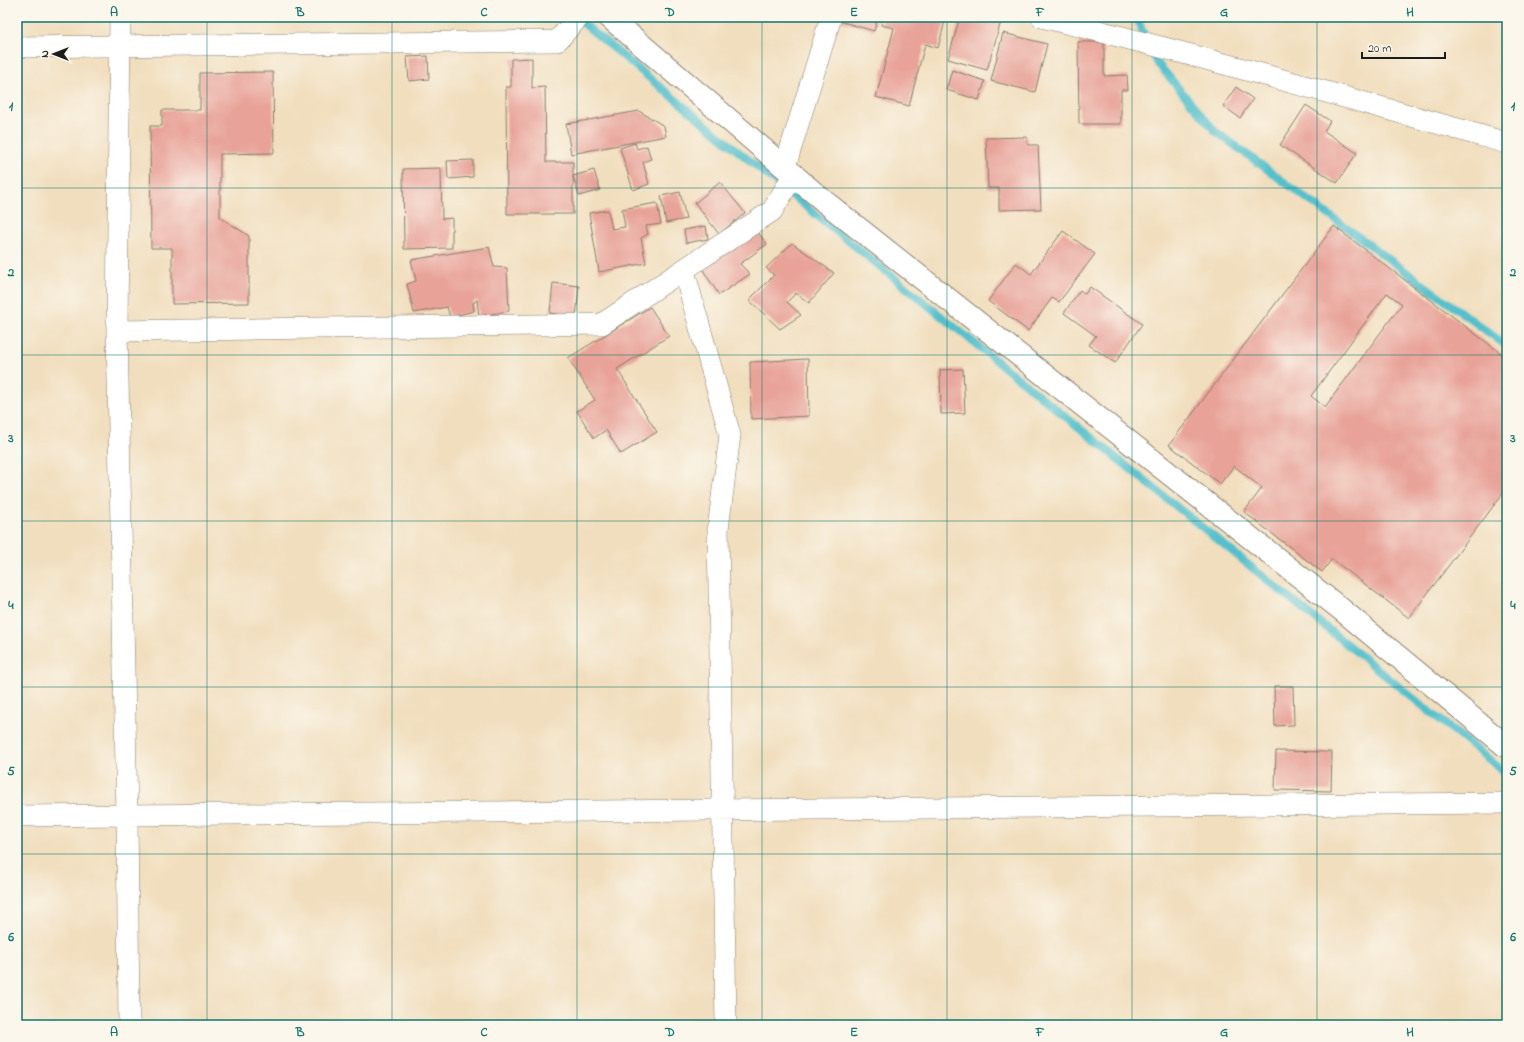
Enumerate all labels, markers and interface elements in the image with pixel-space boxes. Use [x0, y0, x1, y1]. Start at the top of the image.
text: A [110, 3, 118, 22]
text: B [295, 3, 305, 22]
text: C [480, 3, 488, 22]
text: D [664, 3, 675, 22]
text: E [850, 3, 858, 22]
text: F [1035, 3, 1045, 22]
text: G [1220, 3, 1228, 22]
text: H [1406, 3, 1414, 22]
north arrow [34, 34, 74, 74]
scale bar [1362, 34, 1445, 60]
text: 20 m [1368, 40, 1391, 58]
text: N [37, 50, 53, 58]
text: 1 [9, 97, 14, 116]
text: 1 [1511, 97, 1516, 116]
text: 2 [7, 263, 15, 282]
text: 2 [1509, 263, 1517, 282]
text: 3 [7, 429, 14, 448]
text: 3 [1509, 429, 1516, 448]
text: 4 [7, 596, 14, 615]
text: 4 [1509, 596, 1516, 615]
text: 5 [7, 762, 15, 781]
text: 5 [1509, 762, 1517, 781]
text: 6 [7, 928, 14, 947]
text: 6 [1509, 928, 1516, 947]
text: A [110, 1023, 118, 1042]
text: B [295, 1023, 305, 1042]
text: C [480, 1023, 488, 1042]
text: D [664, 1023, 675, 1042]
text: E [850, 1023, 858, 1042]
text: F [1035, 1023, 1045, 1042]
text: G [1220, 1023, 1228, 1042]
text: H [1406, 1023, 1414, 1042]

